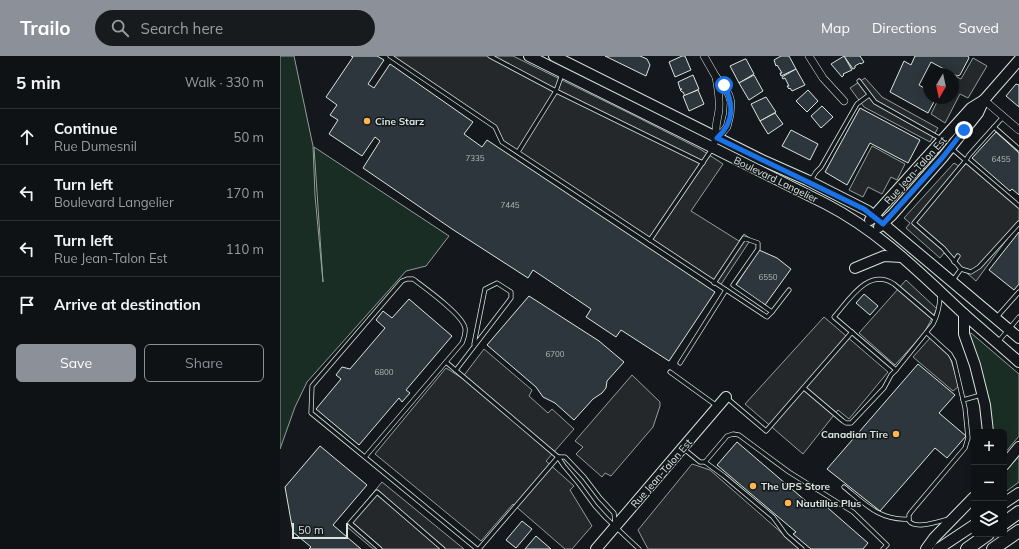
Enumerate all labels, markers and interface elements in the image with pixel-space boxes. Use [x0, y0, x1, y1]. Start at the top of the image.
search box [95, 10, 375, 46]
text: Trailo [20, 16, 71, 40]
icon: search [109, 17, 131, 39]
text: Search here [141, 19, 223, 38]
text: Map [821, 19, 850, 37]
text: Directions [872, 19, 937, 37]
text: Saved [959, 19, 999, 37]
north arrow [923, 68, 959, 104]
text: 5 min [16, 72, 61, 93]
text: Walk · 330 m [185, 74, 264, 90]
route start [715, 76, 733, 94]
place label: Cine Starz [375, 115, 424, 128]
marker: Cine Starz [362, 116, 372, 126]
text: Continue [54, 119, 117, 138]
route end [955, 121, 973, 139]
icon: ahead [16, 126, 38, 148]
text: 50 m [234, 129, 264, 145]
street label: Rue Jean-Talon Est [881, 133, 950, 207]
text: Rue Dumesnil [54, 138, 137, 154]
house number: 7335 [465, 153, 485, 163]
street label: Boulevard Langelier [732, 153, 820, 206]
house number: 6455 [991, 154, 1011, 164]
text: Turn left [54, 175, 113, 194]
icon: left [16, 182, 38, 204]
text: 170 m [226, 185, 264, 201]
text: Boulevard Langelier [54, 194, 174, 210]
house number: 7445 [500, 200, 520, 210]
text: Turn left [54, 231, 113, 250]
icon: left [16, 238, 38, 260]
text: 110 m [226, 241, 264, 257]
text: Rue Jean-Talon Est [54, 250, 167, 266]
house number: 6550 [758, 272, 778, 282]
icon: arrive [16, 294, 38, 316]
text: Arrive at destination [54, 295, 201, 314]
button: Save [16, 344, 136, 382]
button: Share [144, 344, 264, 382]
house number: 6700 [545, 349, 565, 359]
house number: 6800 [374, 367, 394, 377]
place label: Canadian Tire [821, 428, 889, 441]
marker: Canadian Tire [891, 429, 901, 439]
map controls [971, 429, 1007, 537]
button: + [971, 429, 1007, 465]
street label: Rue Jean-Talon Est [628, 436, 695, 510]
button: − [971, 465, 1007, 501]
place label: The UPS Store [761, 480, 831, 493]
marker: The UPS Store [748, 481, 758, 491]
place label: Nautillus Plus [796, 497, 861, 510]
marker: Nautillus Plus [783, 498, 793, 508]
button: layers [971, 501, 1007, 537]
scale bar [292, 521, 348, 540]
text: 50 m [298, 523, 324, 537]

